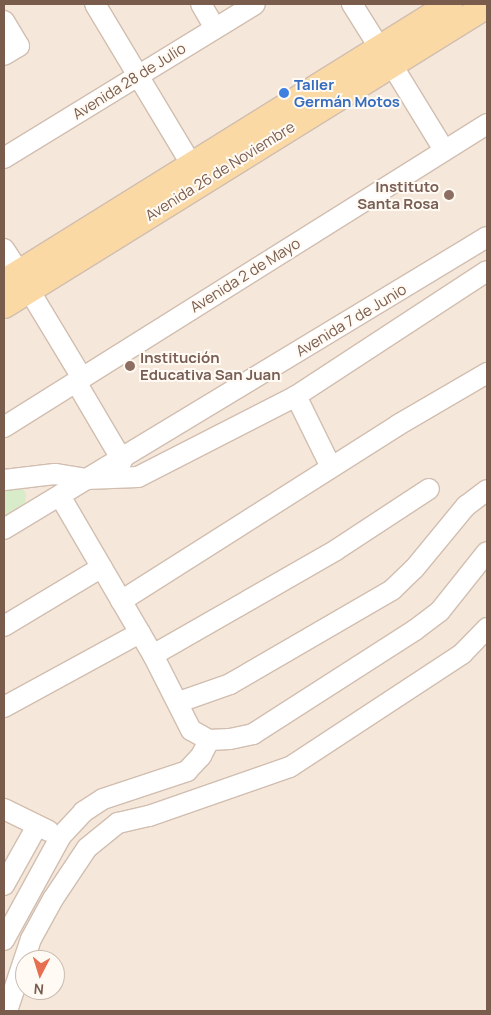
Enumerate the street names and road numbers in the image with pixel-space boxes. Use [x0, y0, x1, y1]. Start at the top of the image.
street label: Avenida 28 de Julio [69, 39, 189, 123]
street label: Avenida 26 de Noviembre [142, 118, 298, 224]
street label: Avenida 2 de Mayo [187, 234, 303, 316]
street label: Avenida 7 de Junio [292, 280, 410, 360]

